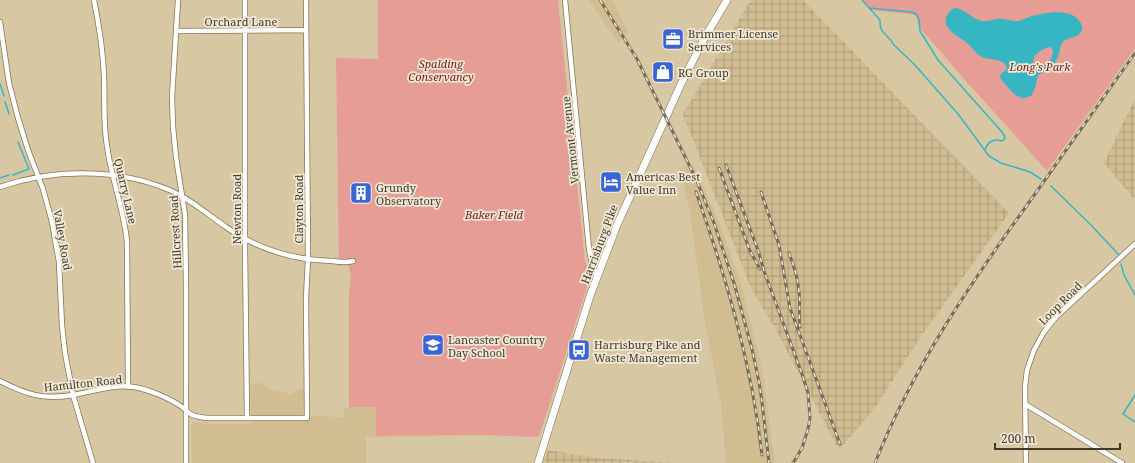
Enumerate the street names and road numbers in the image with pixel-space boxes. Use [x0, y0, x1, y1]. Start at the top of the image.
street label: Orchard Lane [205, 14, 277, 29]
street label: Vermont Avenue [558, 95, 582, 184]
street label: Quarry Lane [111, 157, 141, 225]
street label: Newton Road [229, 174, 244, 244]
street label: Clayton Road [291, 174, 306, 244]
street label: Hillcrest Road [166, 195, 184, 269]
street label: Harrisburg Pike [577, 202, 621, 286]
street label: Valley Road [50, 209, 76, 272]
street label: Loop Road [1035, 278, 1085, 328]
street label: Hamilton Road [43, 371, 123, 395]

